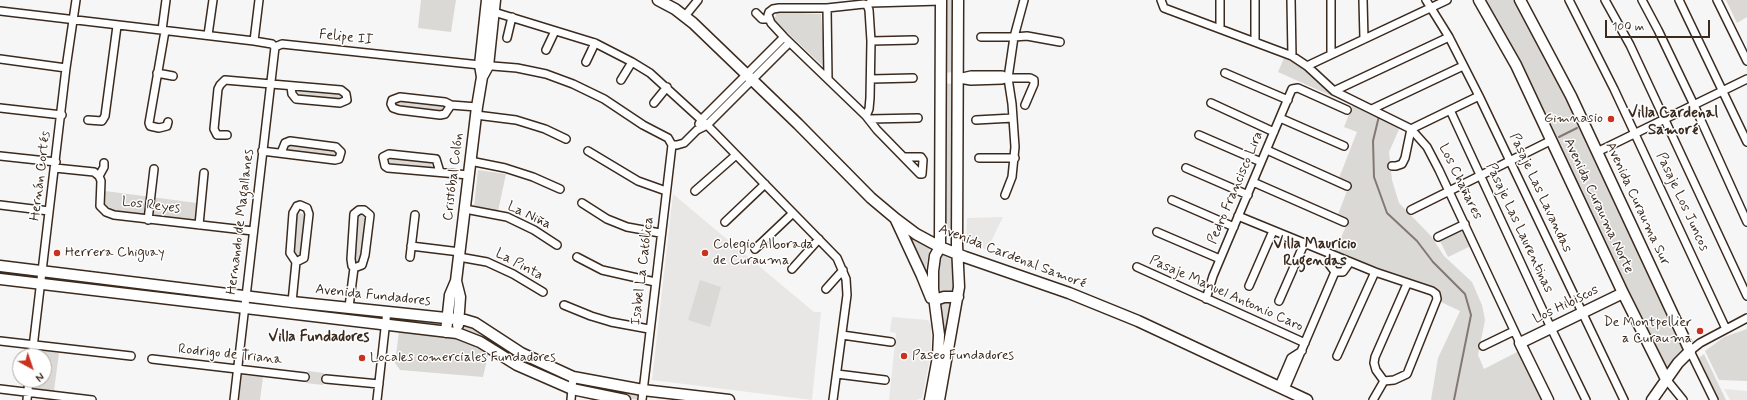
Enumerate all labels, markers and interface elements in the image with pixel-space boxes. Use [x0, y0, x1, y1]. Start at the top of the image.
scale bar [1607, 12, 1712, 38]
text: 100 m [1612, 19, 1644, 35]
street label: Felipe II [318, 27, 374, 49]
district label: Villa Cardenal Samoré [1628, 105, 1718, 140]
place label: Gimnasio [1544, 111, 1603, 127]
marker: Gimnasio [1606, 114, 1616, 124]
street label: Pedro Francisco Lira [1205, 129, 1267, 247]
street label: Hernán Cortés [27, 130, 55, 222]
street label: Pasaje Las Lavandas [1505, 131, 1575, 255]
street label: Cristóbal Colón [440, 132, 468, 222]
street label: Avenida Curauma Norte [1559, 136, 1637, 276]
street label: Avenida Curauma Sur [1601, 140, 1673, 268]
street label: Los Chañares [1434, 141, 1486, 223]
street label: Hernando de Magallanes [224, 148, 258, 296]
street label: Pasaje Los Juncos [1652, 150, 1712, 254]
street label: Pasaje Las Laurentinas [1482, 160, 1556, 296]
street label: Los Reyes [121, 194, 181, 218]
street label: La Niña [504, 199, 554, 233]
street label: Isabel La Católica [628, 216, 658, 326]
street label: Avenida Cardenal Samoré [936, 221, 1088, 293]
district label: Villa Mauricio Rugendas [1274, 236, 1356, 271]
place label: Colegio Alborada de Curauma [713, 237, 814, 270]
place label: Herrera Chiguay [65, 245, 165, 261]
street label: La Pinta [492, 245, 546, 285]
marker: Herrera Chiguay [52, 248, 62, 258]
marker: Colegio Alborada de Curauma [700, 248, 710, 258]
street label: Pasaje Manuel Antonio Caro [1146, 252, 1306, 336]
street label: Avenida Fundadores [314, 282, 432, 310]
street label: Los Hibiscos [1530, 282, 1602, 328]
place label: De Montpellier a Curauma [1603, 315, 1692, 348]
marker: De Montpellier a Curauma [1695, 326, 1705, 336]
district label: Villa Fundadores [269, 329, 369, 347]
street label: Rodrigo de Triana [177, 341, 283, 369]
north arrow [12, 348, 52, 388]
place label: Paseo Fundadores [912, 348, 1014, 364]
place label: Locales comerciales Fundadores [370, 350, 556, 366]
marker: Paseo Fundadores [899, 351, 909, 361]
marker: Locales comerciales Fundadores [357, 353, 367, 363]
text: N [32, 369, 46, 384]

